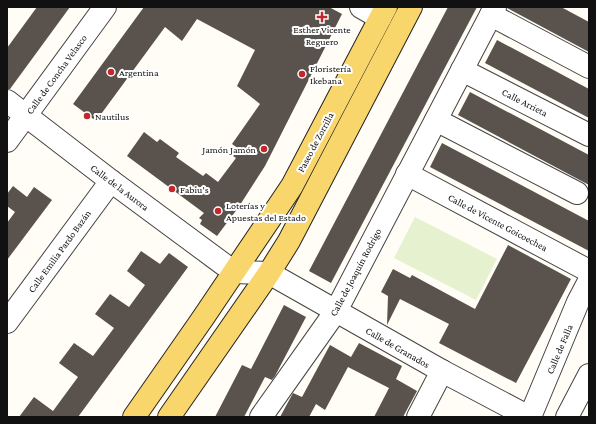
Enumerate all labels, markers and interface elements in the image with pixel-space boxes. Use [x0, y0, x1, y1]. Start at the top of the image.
marker: Esther Vicente Reguero [317, 12, 327, 22]
place label: Esther Vicente Reguero [293, 24, 351, 47]
street label: Calle de Concha Velasco [24, 32, 89, 116]
place label: Floristería Ikebana [310, 63, 351, 86]
marker: Argentina [106, 67, 116, 77]
place label: Argentina [119, 67, 159, 78]
marker: Floristería Ikebana [297, 69, 307, 79]
street label: Calle Arrieta [500, 86, 550, 119]
street label: Paseo de Zorrilla [295, 110, 336, 174]
marker: Nautilus [82, 111, 92, 121]
place label: Nautilus [95, 111, 129, 122]
place label: Jamón Jamón [201, 144, 257, 155]
marker: Jamón Jamón [259, 144, 269, 154]
street label: Calle de la Aurora [88, 162, 151, 213]
marker: Fabiu's [167, 184, 177, 194]
place label: Fabiu's [180, 184, 209, 195]
street label: Calle de Vicente Goicoechea [446, 192, 550, 254]
place label: Loterías y Apuestas del Estado [226, 200, 306, 223]
marker: Loterías y Apuestas del Estado [213, 206, 223, 216]
street label: Calle Emilia Pardo Bazán [26, 207, 93, 295]
street label: Calle de Joaquín Rodrigo [328, 226, 383, 318]
street label: Calle de Falla [544, 322, 575, 376]
street label: Calle de Granados [364, 325, 432, 370]

